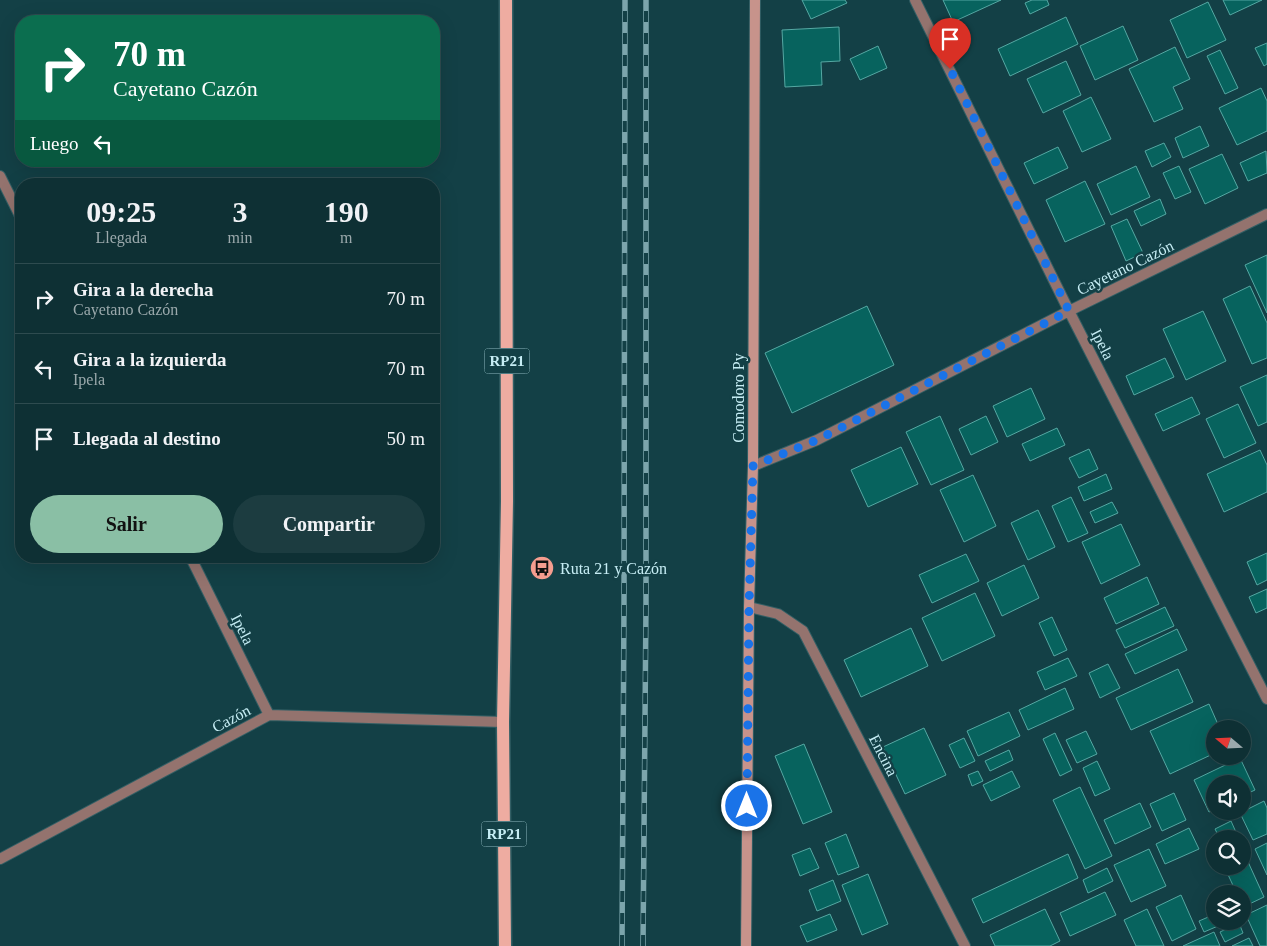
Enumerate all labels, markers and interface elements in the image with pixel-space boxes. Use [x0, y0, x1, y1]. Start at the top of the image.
pin [929, 18, 971, 69]
icon: arrive [936, 25, 964, 53]
icon: right [30, 35, 95, 100]
text: 70 m [113, 35, 186, 74]
text: Cayetano Cazón [113, 76, 258, 101]
icon: left [89, 130, 117, 158]
text: Luego [30, 133, 79, 154]
text: 09:25 [86, 195, 156, 228]
text: 3 [232, 195, 247, 228]
text: 190 [324, 195, 369, 228]
text: Llegada [96, 229, 147, 246]
text: min [228, 229, 252, 246]
text: m [340, 229, 352, 246]
street label: Cayetano Cazón [1074, 237, 1177, 299]
text: Gira a la derecha [73, 279, 214, 300]
icon: right [30, 285, 58, 313]
text: 70 m [386, 288, 425, 309]
text: Cayetano Cazón [73, 301, 178, 318]
street label: Ipela [1087, 326, 1117, 363]
road number: RP21 [484, 348, 530, 374]
text: Gira a la izquierda [73, 349, 227, 370]
street label: Comodoro Py [730, 353, 748, 443]
icon: left [30, 355, 58, 383]
text: 70 m [386, 358, 425, 379]
text: Ipela [73, 371, 105, 388]
icon: arrive [30, 425, 58, 453]
text: Llegada al destino [73, 428, 221, 449]
text: 50 m [386, 428, 425, 449]
button: Salir [30, 495, 223, 553]
button: Compartir [233, 495, 425, 553]
bus stop icon: Ruta 21 y Cazón [529, 555, 555, 581]
place label: Ruta 21 y Cazón [560, 560, 667, 578]
street label: Ipela [227, 611, 257, 648]
street label: Cazón [209, 701, 253, 736]
north arrow [1206, 720, 1251, 765]
map controls [1206, 720, 1251, 930]
street label: Encina [866, 732, 901, 779]
button: sound [1206, 775, 1251, 820]
position arrow [720, 779, 772, 831]
road number: RP21 [482, 822, 526, 846]
button: search [1206, 830, 1251, 875]
button: layers [1206, 885, 1251, 930]

